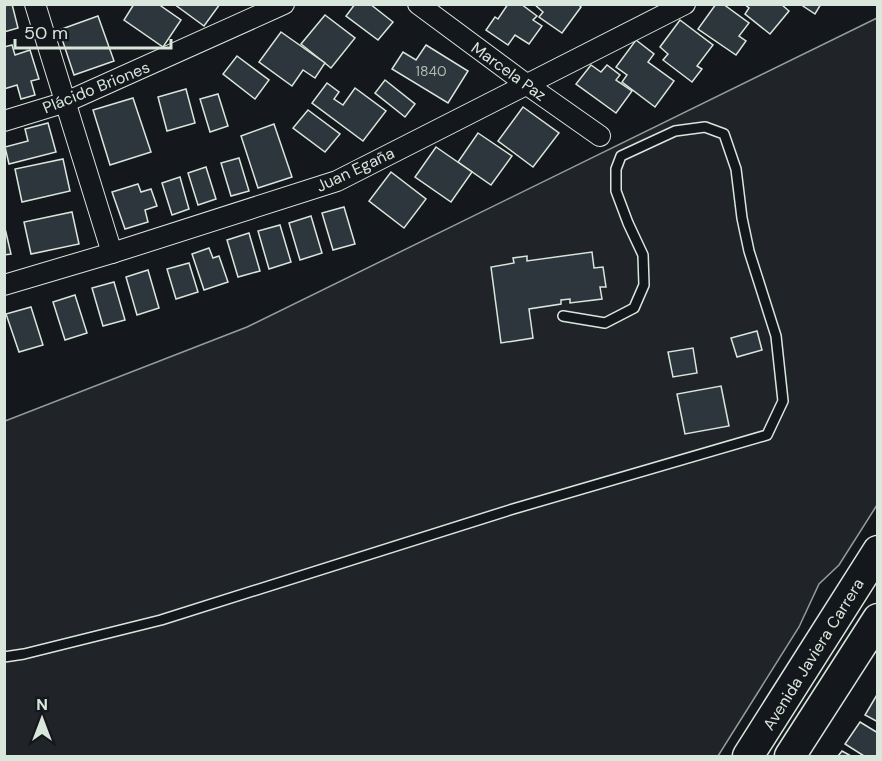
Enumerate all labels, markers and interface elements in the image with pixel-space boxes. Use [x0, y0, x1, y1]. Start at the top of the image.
scale bar [15, 12, 171, 50]
text: 50 m [24, 21, 68, 45]
street label: Marcela Paz [467, 37, 550, 106]
street label: Plácido Briones [40, 56, 153, 118]
house number: 1840 [416, 62, 446, 80]
street label: Juan Egaña [313, 142, 398, 197]
street label: Avenida Javiera Carrera [758, 574, 869, 734]
north arrow [12, 689, 72, 749]
text: N [36, 694, 48, 715]

